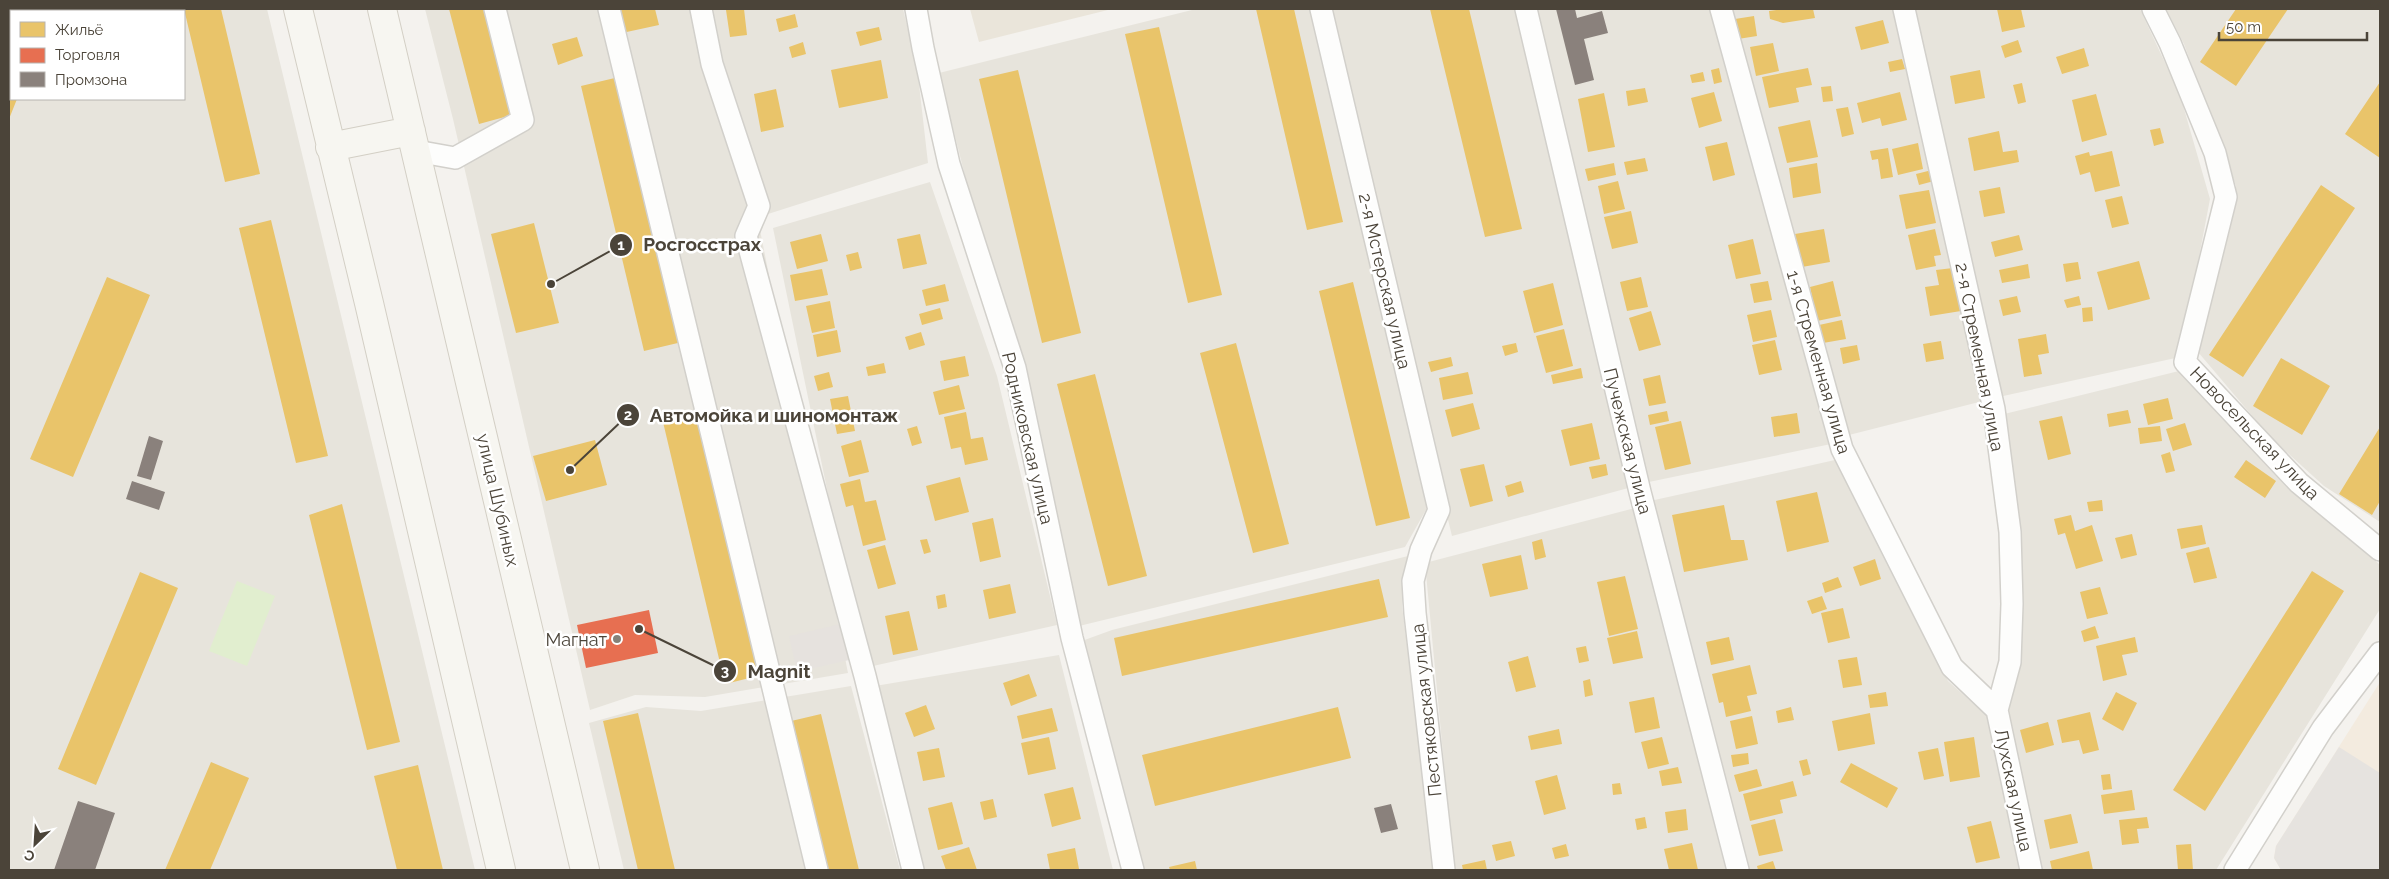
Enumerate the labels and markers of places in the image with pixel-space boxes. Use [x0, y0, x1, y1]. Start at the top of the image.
callout: Росгосстрах [608, 228, 770, 262]
callout: Автомойка и шиномонтаж [615, 398, 908, 432]
place label: Магнат [545, 629, 607, 650]
marker: Магнат [611, 633, 623, 645]
callout: Magnit [712, 654, 820, 688]

